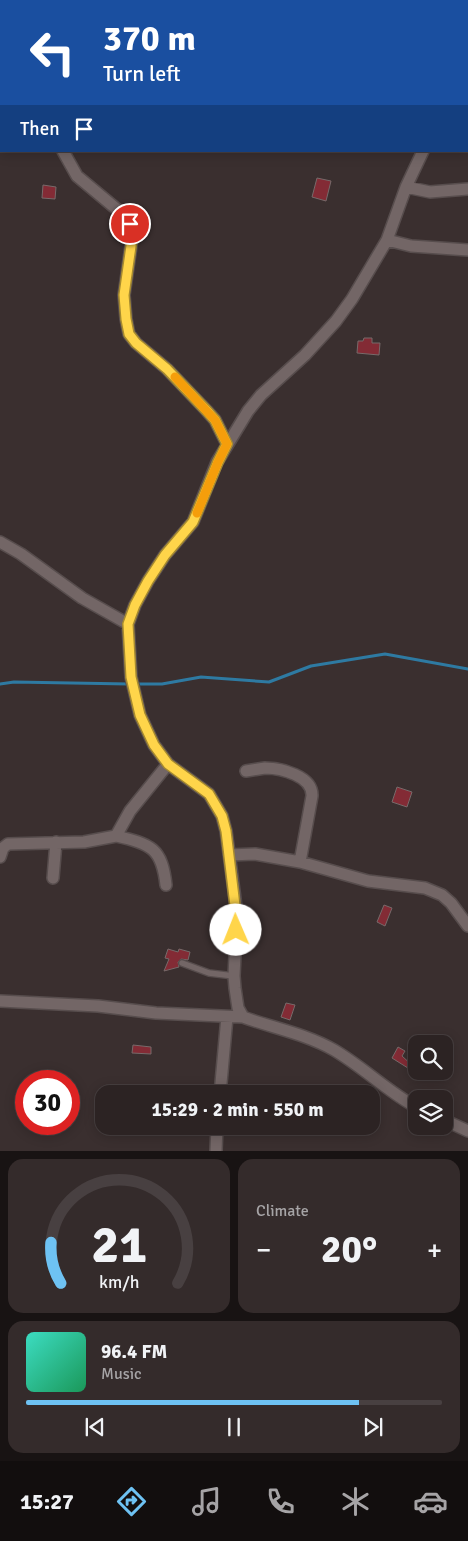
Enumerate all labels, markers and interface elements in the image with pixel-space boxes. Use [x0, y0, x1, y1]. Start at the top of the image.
text: 370 m [103, 17, 196, 60]
icon: left [20, 20, 85, 85]
text: Turn left [103, 60, 181, 87]
icon: arrive [70, 115, 98, 143]
text: Then [20, 117, 60, 141]
pin [109, 203, 151, 245]
icon: arrive [116, 210, 144, 238]
position arrow [209, 903, 261, 955]
map controls [408, 1035, 453, 1135]
button: search [408, 1035, 453, 1080]
speed limit sign: 30 [15, 1070, 80, 1135]
button: layers [408, 1090, 453, 1135]
text: 15:29 · 2 min · 550 m [151, 1098, 324, 1122]
text: Climate [256, 1201, 309, 1221]
text: 21 [91, 1213, 147, 1277]
text: 20° [321, 1226, 377, 1273]
text: − [256, 1233, 271, 1267]
text: + [427, 1233, 442, 1267]
text: km/h [99, 1271, 139, 1293]
text: 96.4 FM [101, 1340, 167, 1364]
text: Music [101, 1364, 142, 1384]
icon: previous [81, 1413, 109, 1441]
icon: pause [220, 1413, 248, 1441]
icon: next [359, 1413, 387, 1441]
icon: directions [114, 1484, 149, 1519]
icon: music [189, 1484, 224, 1519]
icon: phone [263, 1484, 298, 1519]
icon: climate [338, 1484, 373, 1519]
icon: car [413, 1484, 448, 1519]
text: 15:27 [20, 1488, 74, 1515]

